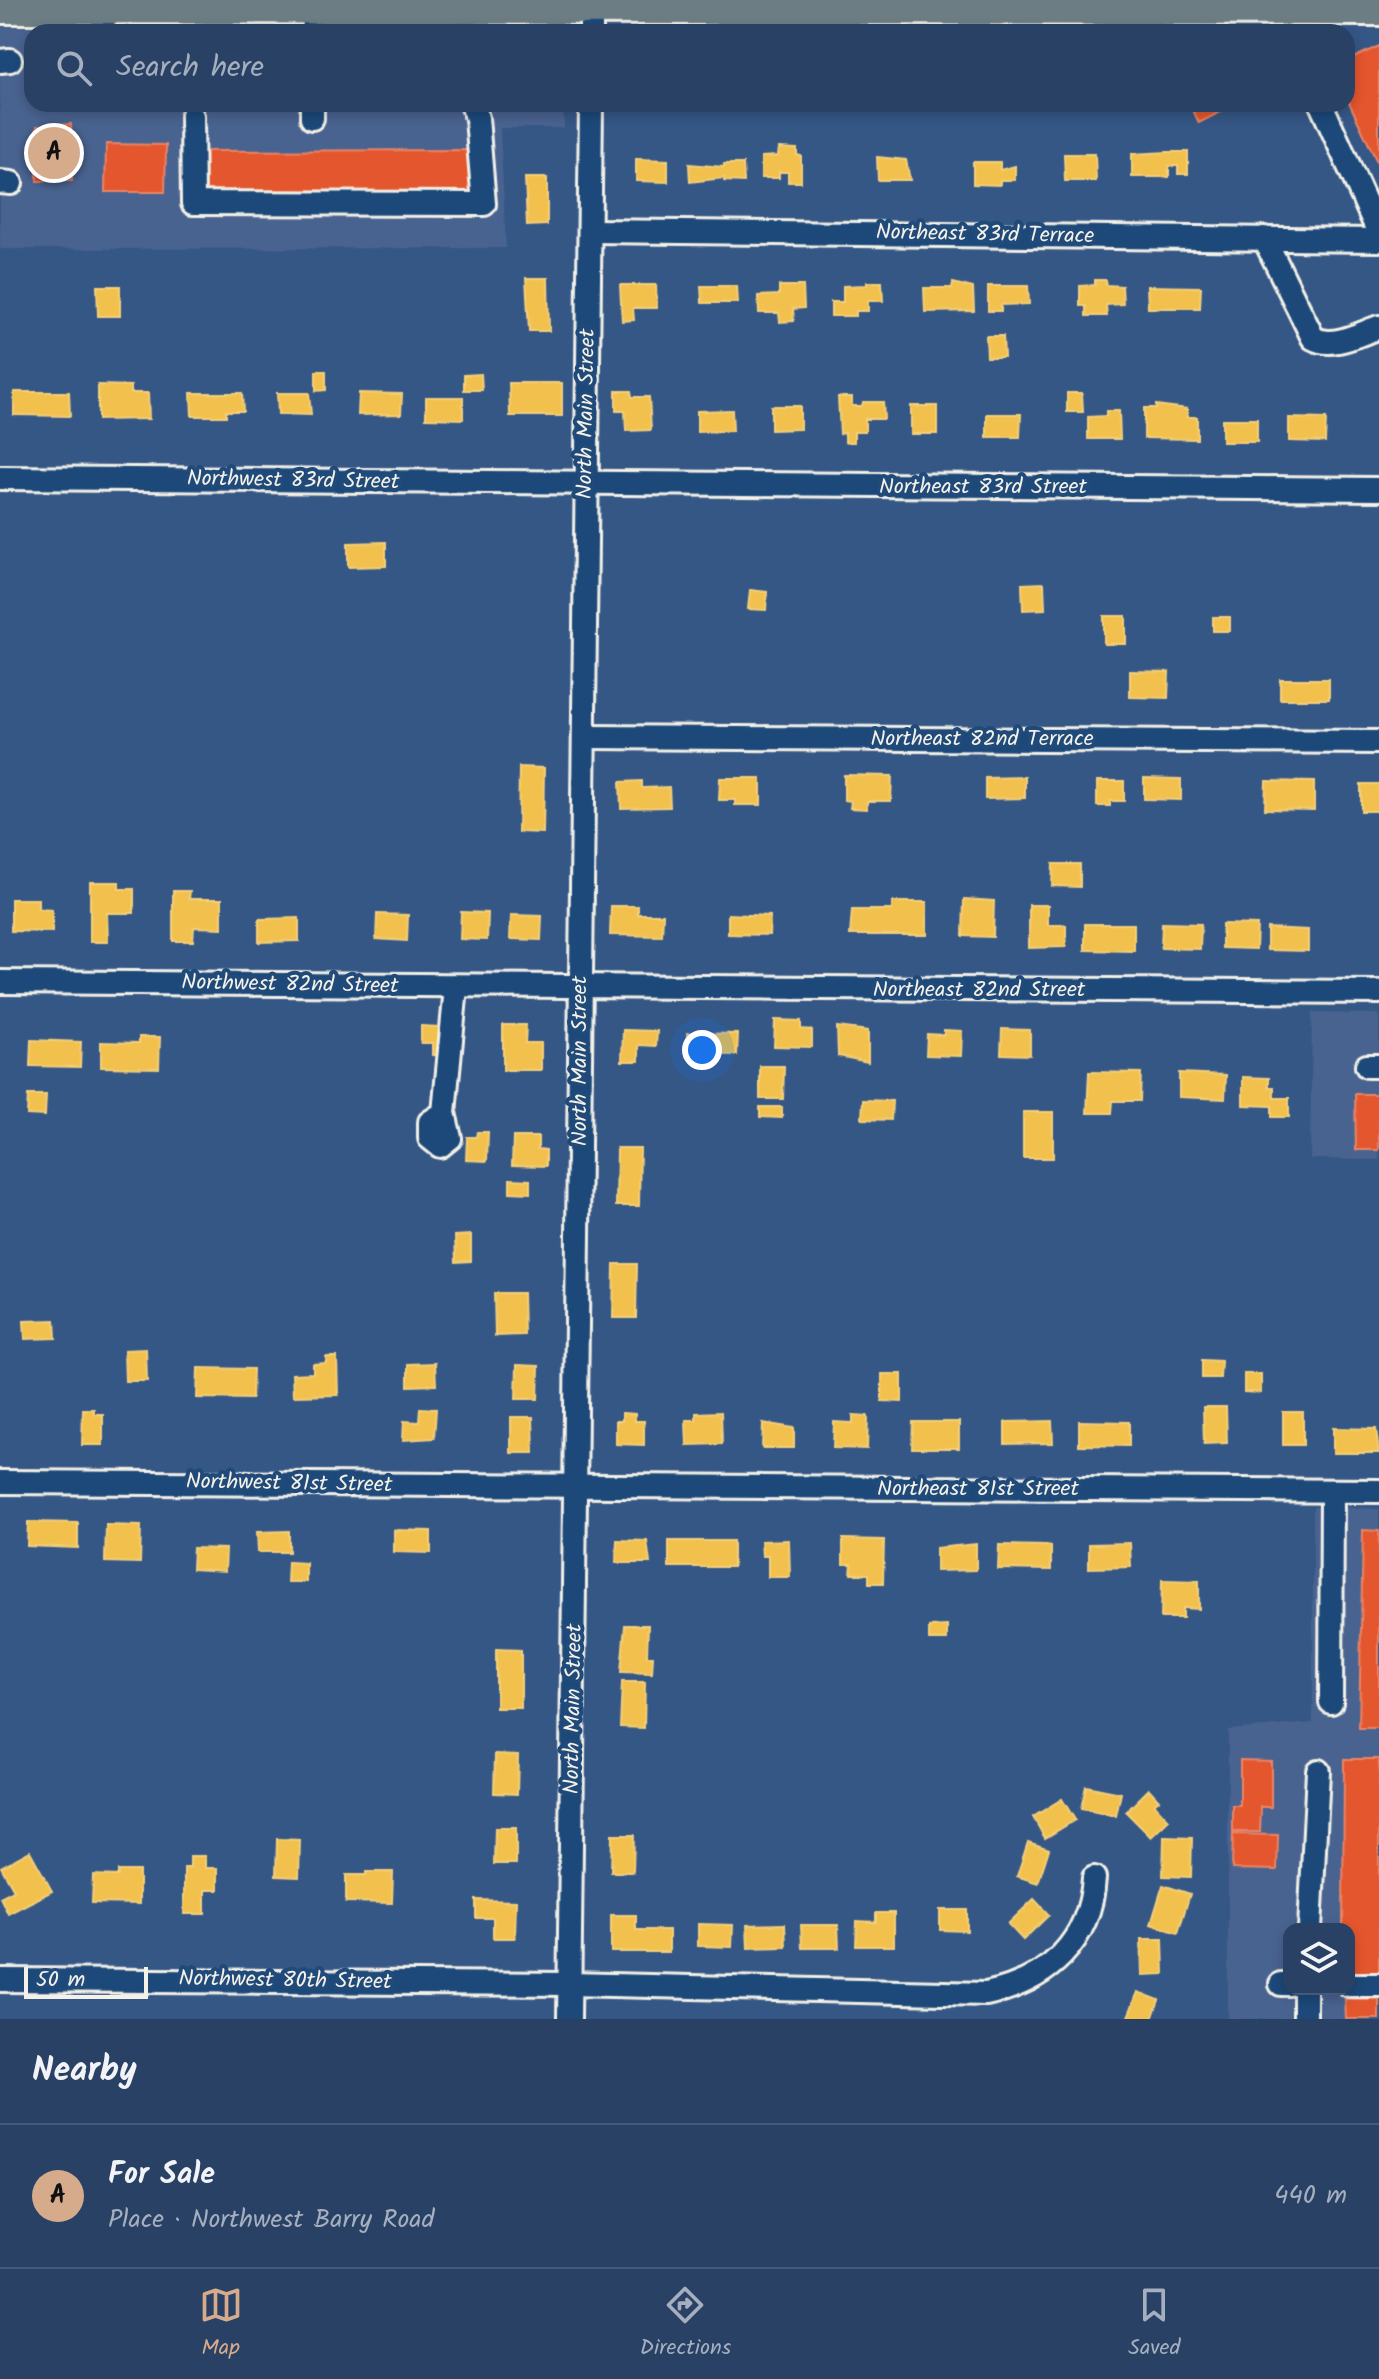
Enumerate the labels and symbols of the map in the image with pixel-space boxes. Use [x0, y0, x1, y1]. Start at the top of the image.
pin: A [28, 123, 80, 183]
street label: Northeast 83rd Terrace [875, 216, 1095, 254]
street label: North Main Street [568, 328, 606, 500]
street label: Northwest 83rd Street [186, 462, 400, 500]
street label: Northeast 83rd Street [879, 470, 1088, 505]
street label: Northeast 82nd Terrace [870, 722, 1094, 757]
street label: Northwest 82nd Street [181, 966, 399, 1004]
street label: Northeast 82nd Street [873, 973, 1086, 1008]
street label: North Main Street [563, 975, 598, 1146]
your location [682, 1030, 722, 1070]
street label: Northwest 81st Street [185, 1465, 393, 1503]
street label: Northeast 81st Street [877, 1472, 1079, 1507]
street label: North Main Street [555, 1623, 593, 1795]
street label: Northwest 80th Street [178, 1962, 392, 2000]
scale bar [24, 1963, 148, 1999]

